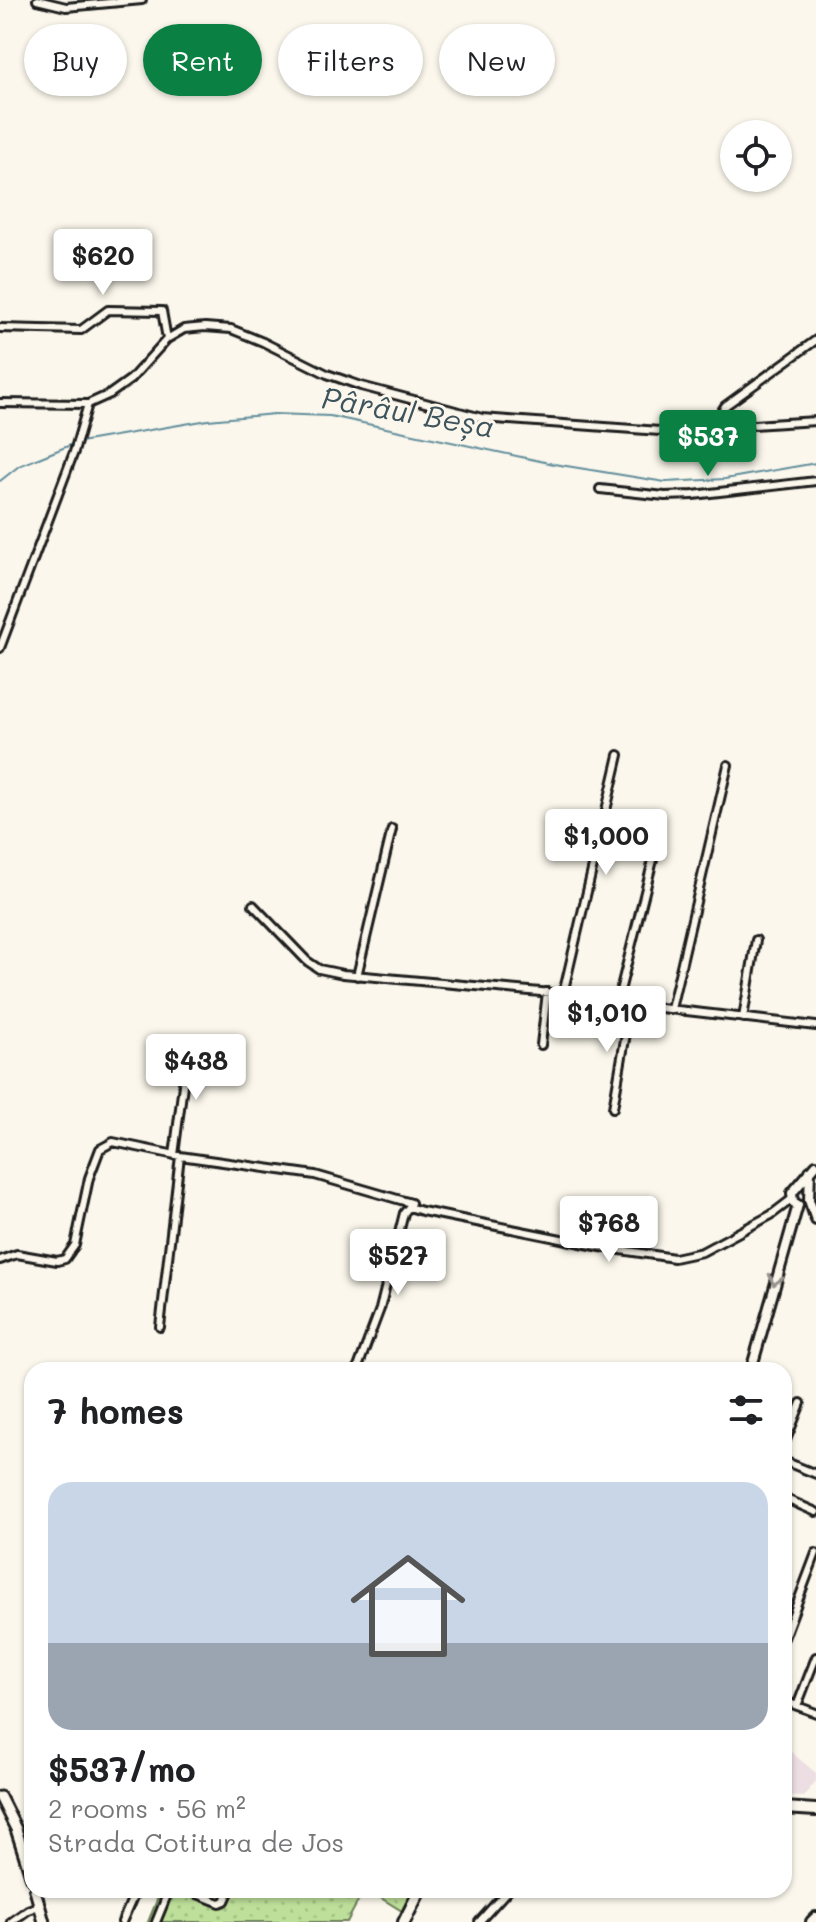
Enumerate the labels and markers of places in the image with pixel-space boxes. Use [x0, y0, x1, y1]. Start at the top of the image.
pin: $620 [56, 229, 150, 297]
pin: $537 [661, 410, 755, 478]
pin: $1,000 [541, 809, 671, 877]
pin: $1,010 [542, 986, 672, 1054]
pin: $438 [149, 1034, 243, 1102]
pin: $768 [562, 1196, 656, 1264]
pin: $527 [351, 1229, 445, 1297]

